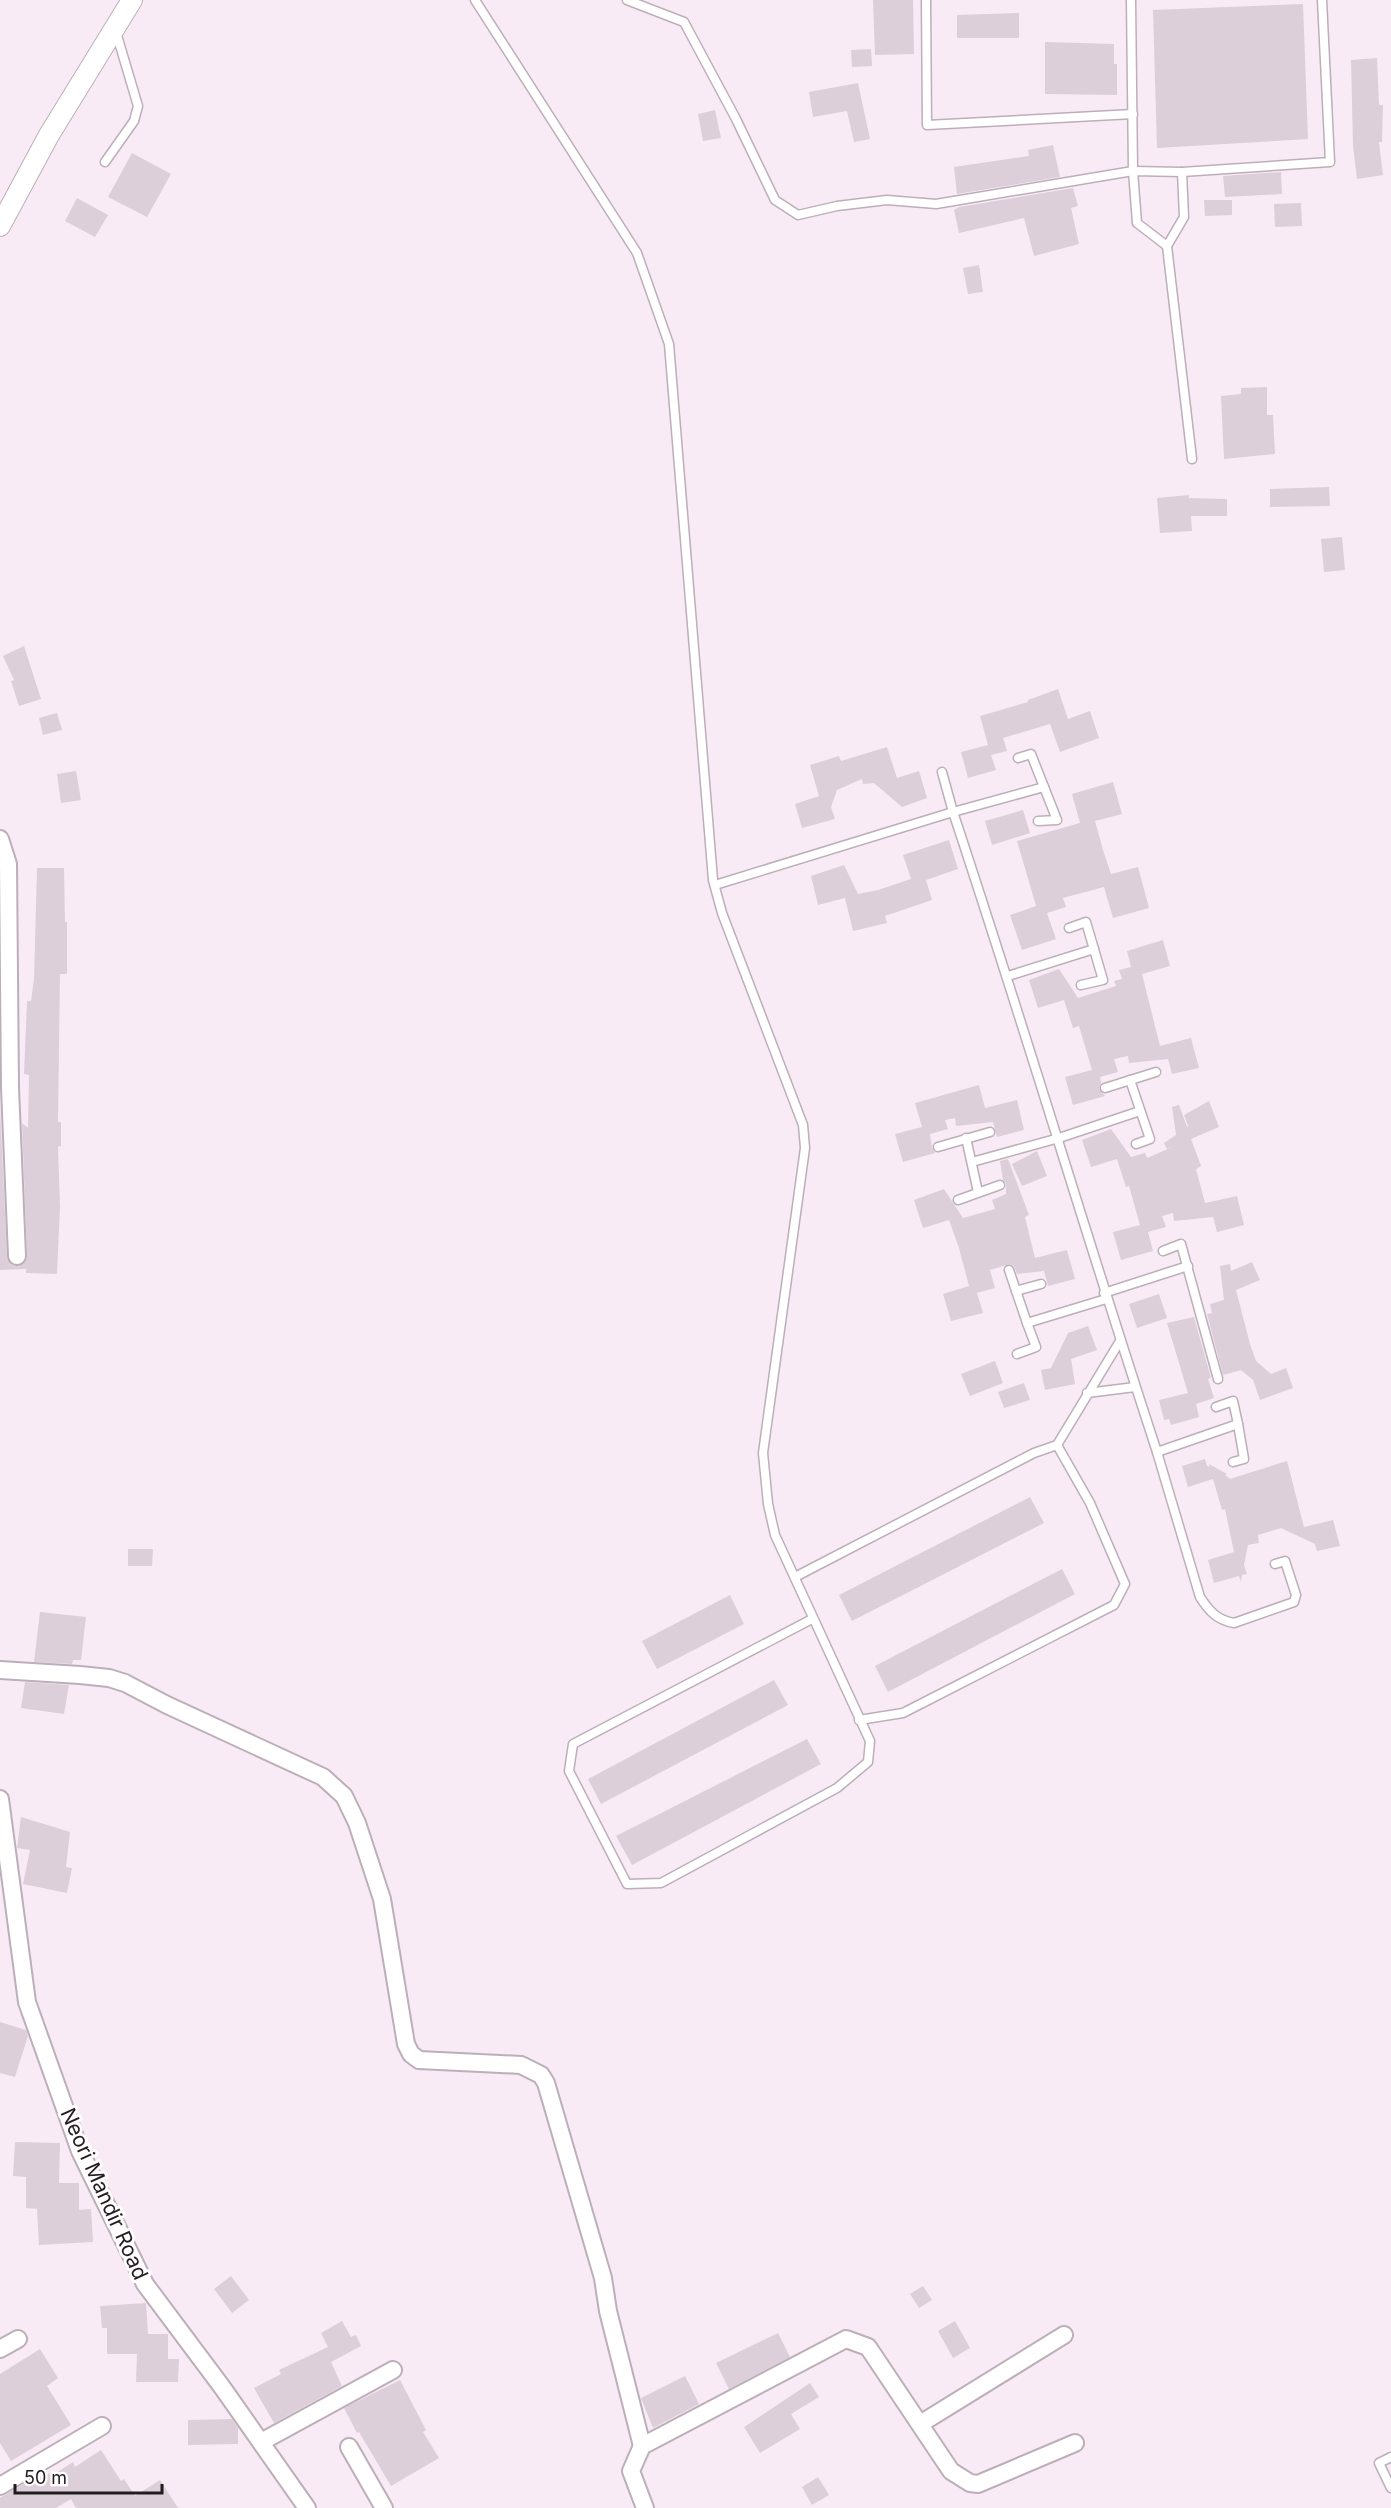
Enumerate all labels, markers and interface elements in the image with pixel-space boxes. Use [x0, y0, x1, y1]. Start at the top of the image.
street label: Neori Mandir Road [55, 2104, 154, 2284]
scale bar [15, 2457, 162, 2495]
text: 50 m [24, 2467, 67, 2488]

